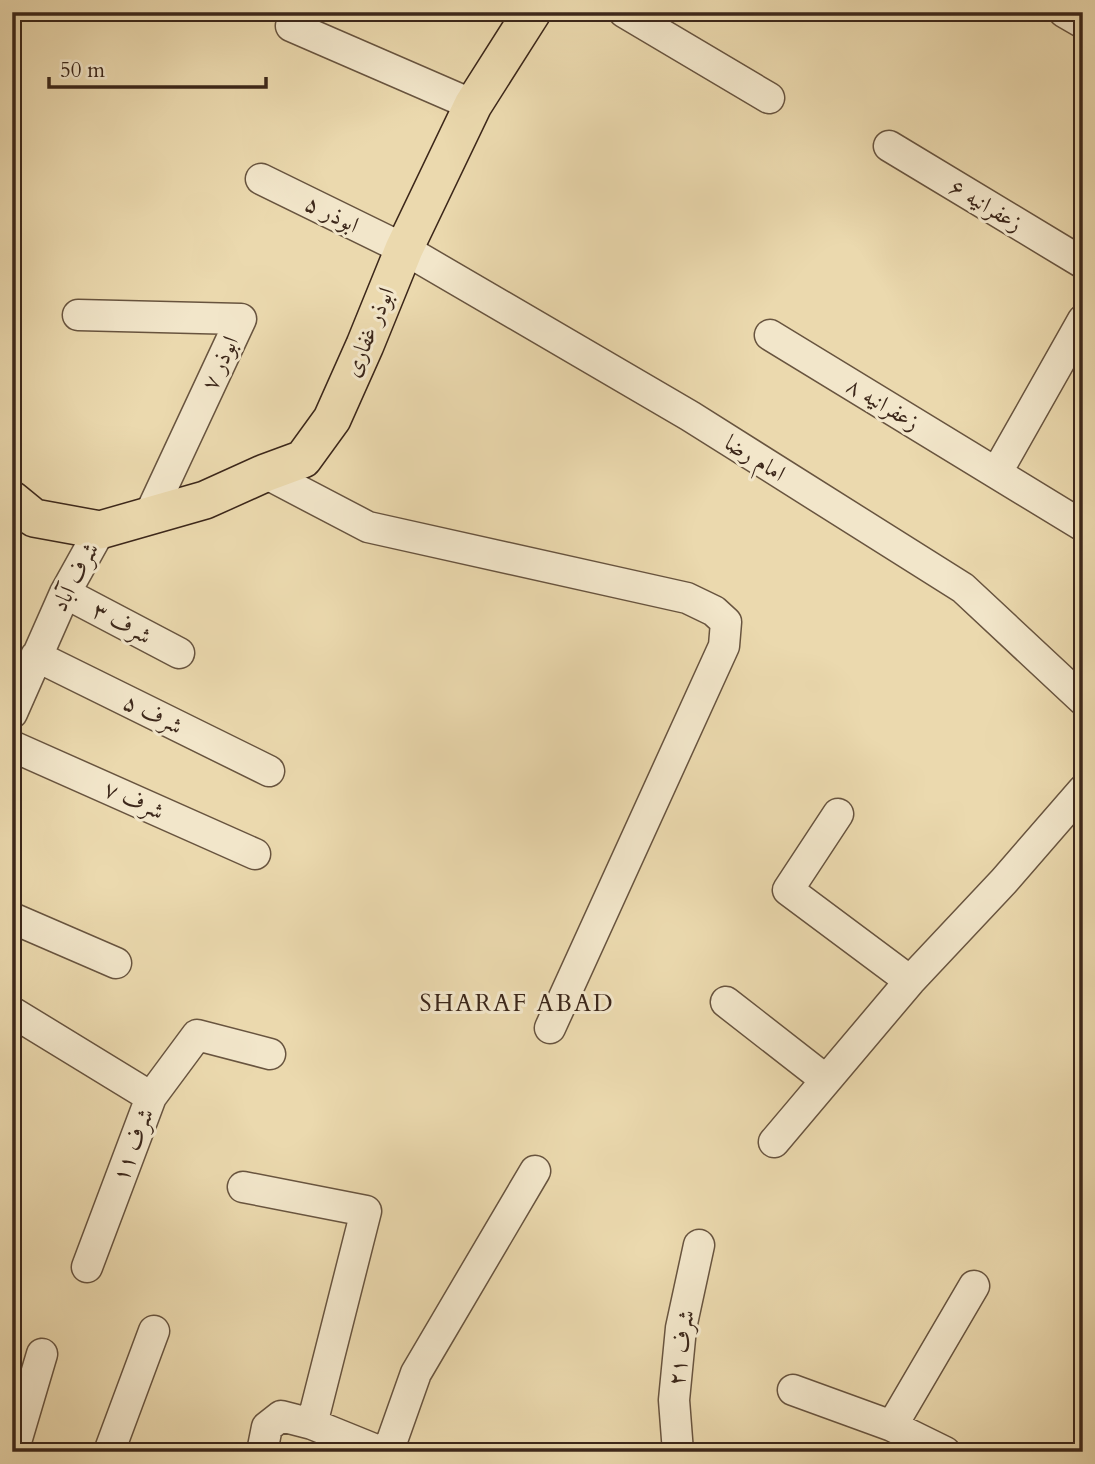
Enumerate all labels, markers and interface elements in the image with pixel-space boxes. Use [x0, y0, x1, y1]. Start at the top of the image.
scale bar [49, 46, 266, 90]
text: 50 m [60, 56, 105, 85]
street label: زعفرانیه ۶ [944, 171, 1028, 239]
street label: ابوذر ۵ [300, 188, 364, 240]
street label: ابوذر غفاری [336, 282, 402, 382]
street label: ابوذر ۷ [194, 331, 246, 395]
street label: زعفرانیه ۸ [841, 370, 925, 438]
street label: امام رضا [717, 427, 791, 492]
street label: شرف آباد [44, 537, 106, 617]
street label: شرف ۳ [87, 595, 157, 651]
street label: شرف ۵ [118, 686, 188, 742]
street label: شرف ۷ [99, 773, 169, 827]
district label: SHARAF ABAD [420, 987, 614, 1020]
street label: شرف ۱۱ [105, 1104, 161, 1186]
street label: شرف ۲۱ [660, 1308, 702, 1388]

